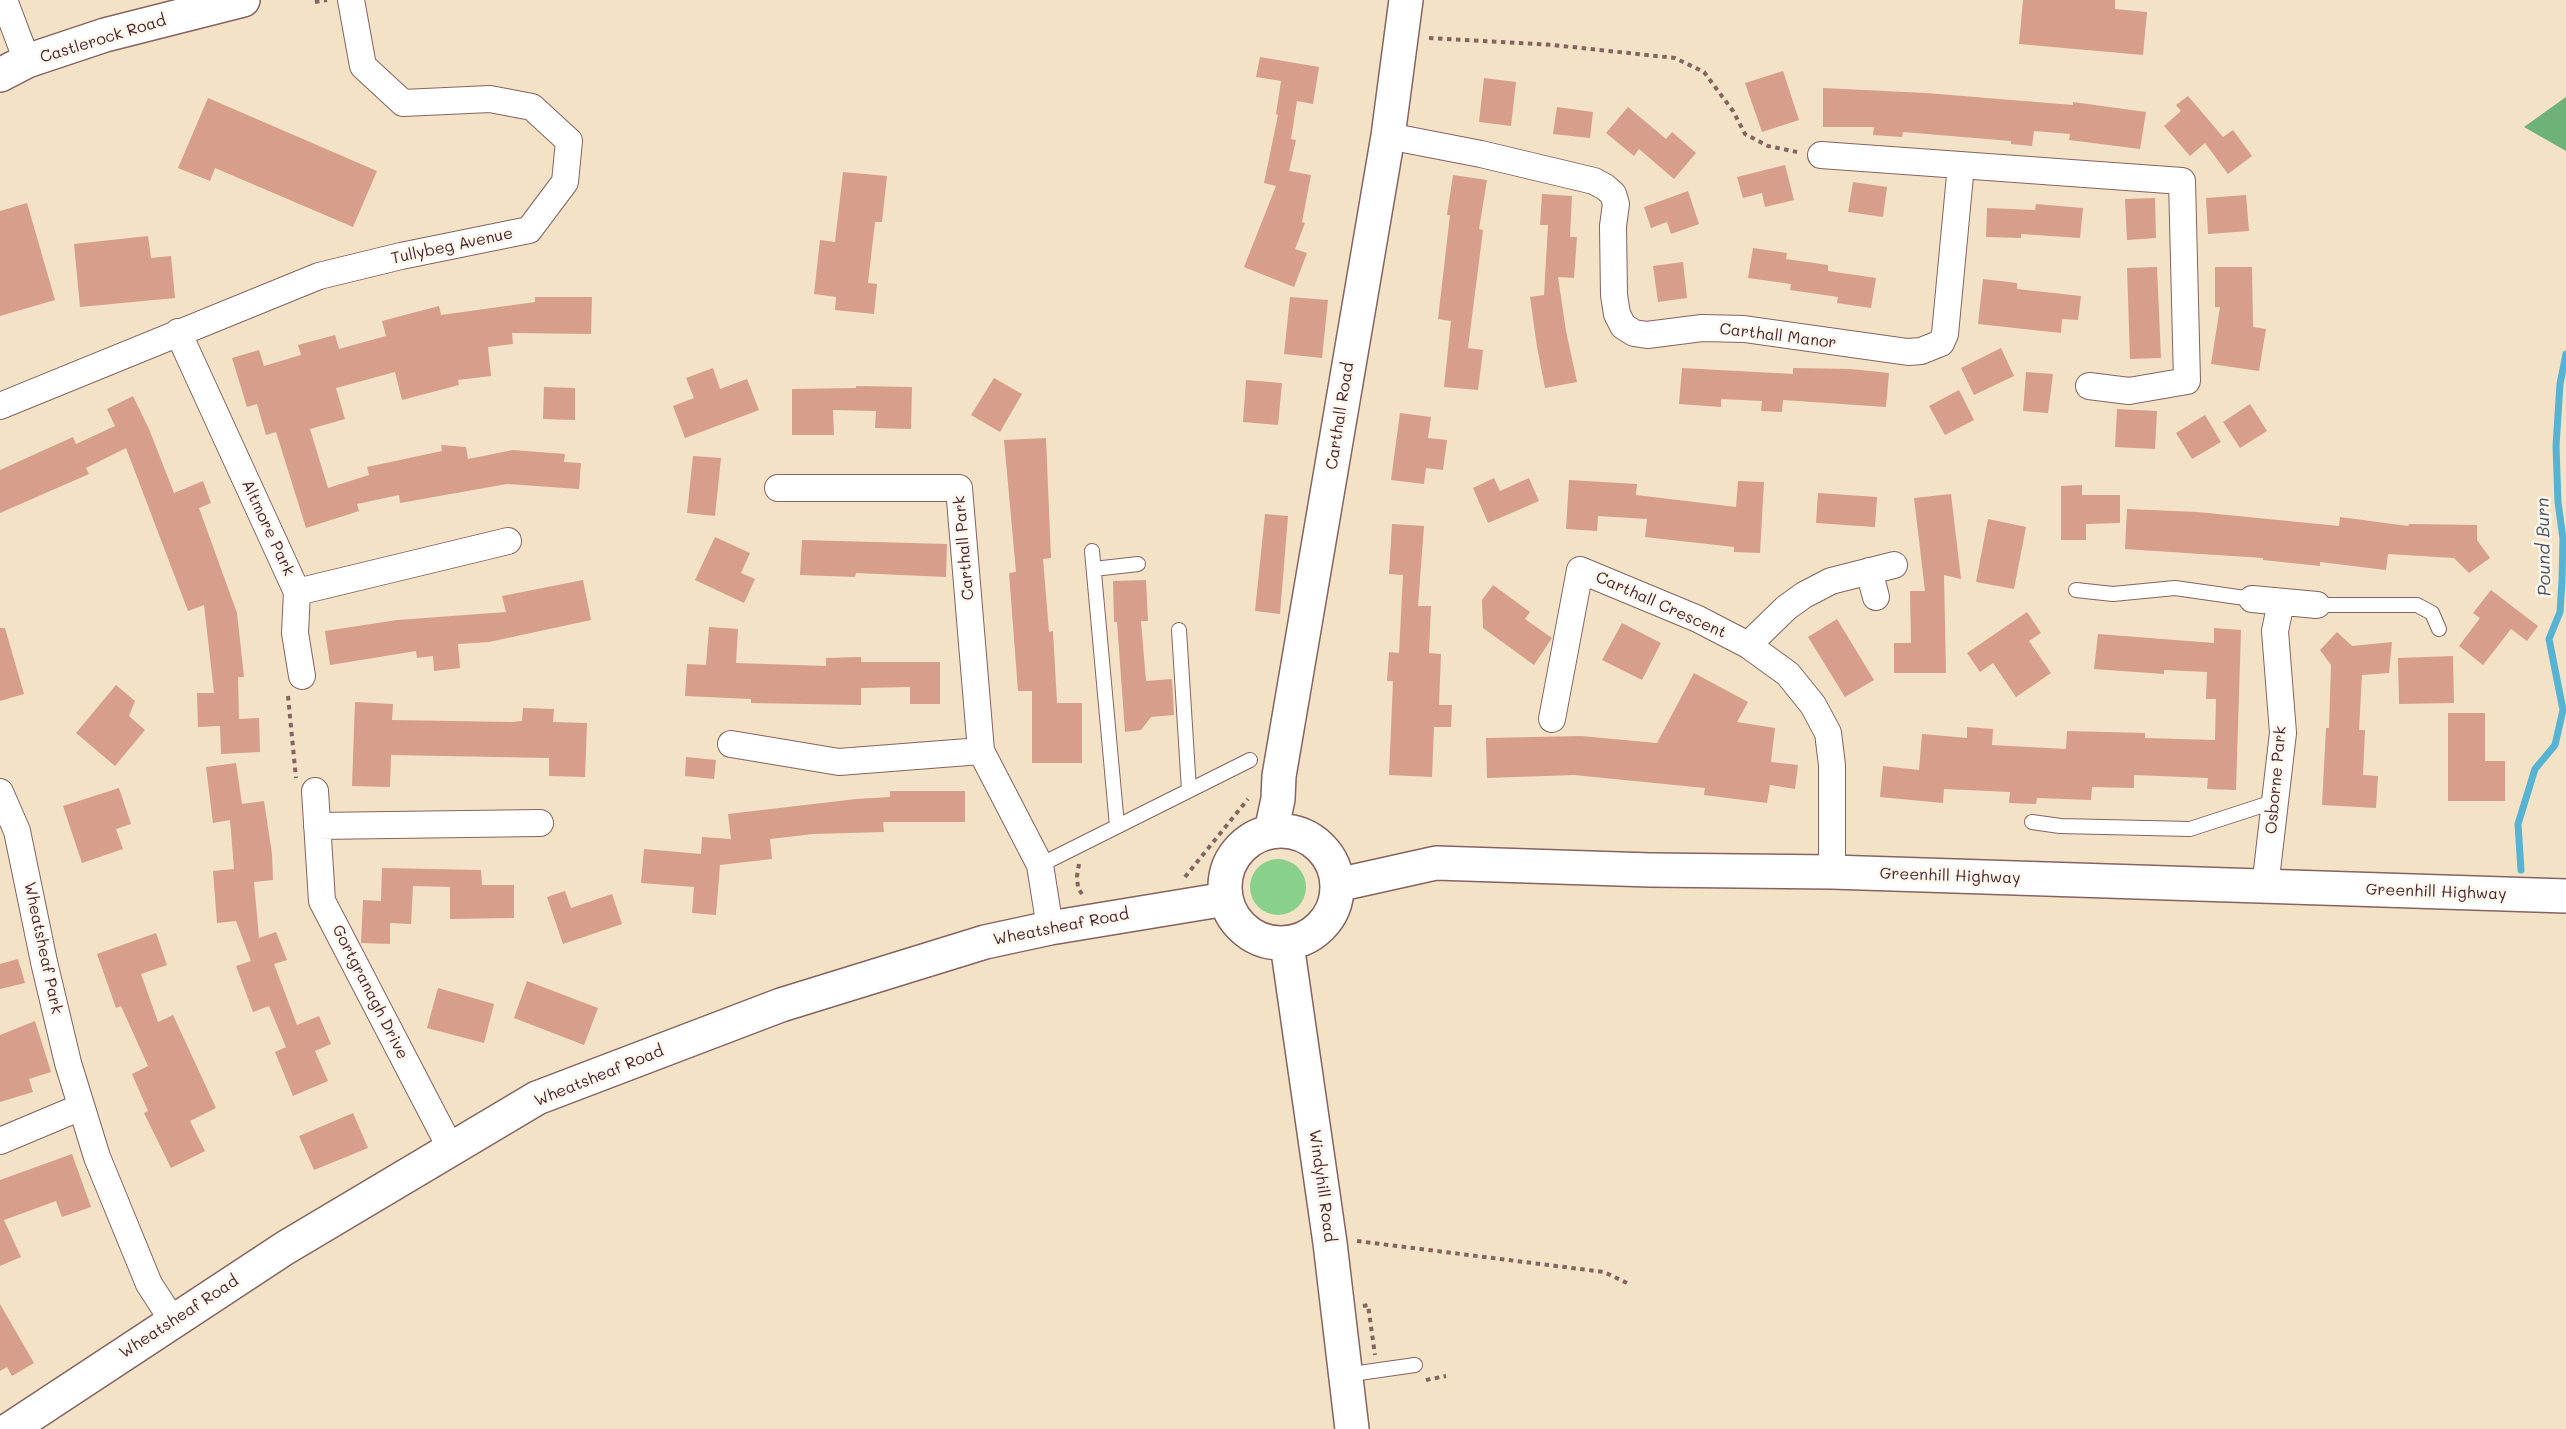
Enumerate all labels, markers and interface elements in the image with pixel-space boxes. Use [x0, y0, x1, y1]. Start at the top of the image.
street label: Castlerock Road [38, 11, 168, 67]
street label: Tullybeg Avenue [389, 224, 515, 268]
street label: Carthall Manor [1718, 319, 1838, 353]
street label: Carthall Road [1322, 361, 1358, 471]
street label: Altmore Park [237, 477, 299, 579]
street label: Carthall Park [950, 495, 978, 601]
water label: Pound Burn [2532, 497, 2556, 597]
street label: Carthall Crescent [1593, 568, 1729, 642]
street label: Osborne Park [2262, 725, 2290, 835]
street label: Greenhill Highway [1879, 864, 2021, 888]
street label: Wheatsheaf Park [20, 880, 66, 1016]
street label: Greenhill Highway [2365, 880, 2507, 904]
street label: Wheatsheaf Road [992, 904, 1130, 950]
street label: Gortgranagh Drive [328, 922, 412, 1062]
street label: Wheatsheaf Road [531, 1041, 667, 1111]
street label: Windyhill Road [1305, 1129, 1339, 1243]
street label: Wheatsheaf Road [116, 1271, 242, 1363]

